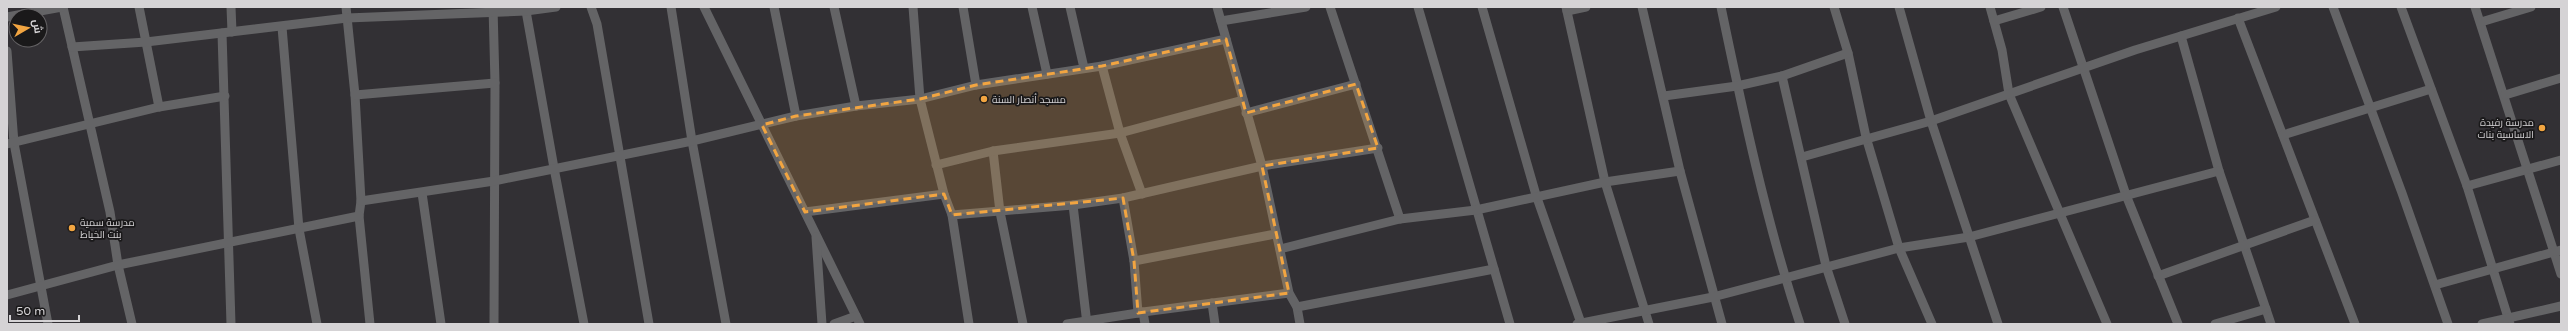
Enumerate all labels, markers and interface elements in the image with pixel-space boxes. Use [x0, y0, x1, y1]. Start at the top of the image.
north arrow [8, 8, 48, 48]
text: ش [30, 19, 45, 35]
place label: مسجد أنصار السنة [992, 93, 1066, 106]
marker: مسجد أنصار السنة [979, 94, 989, 104]
place label: مدرسة رفيدة الاساسية بنات [2478, 117, 2534, 141]
marker: مدرسة رفيدة الاساسية بنات [2537, 123, 2547, 133]
place label: مدرسة سمية بنت الخياط [80, 217, 135, 241]
marker: مدرسة سمية بنت الخياط [67, 223, 77, 233]
scale bar [10, 297, 79, 323]
text: 50 m [16, 304, 45, 318]

